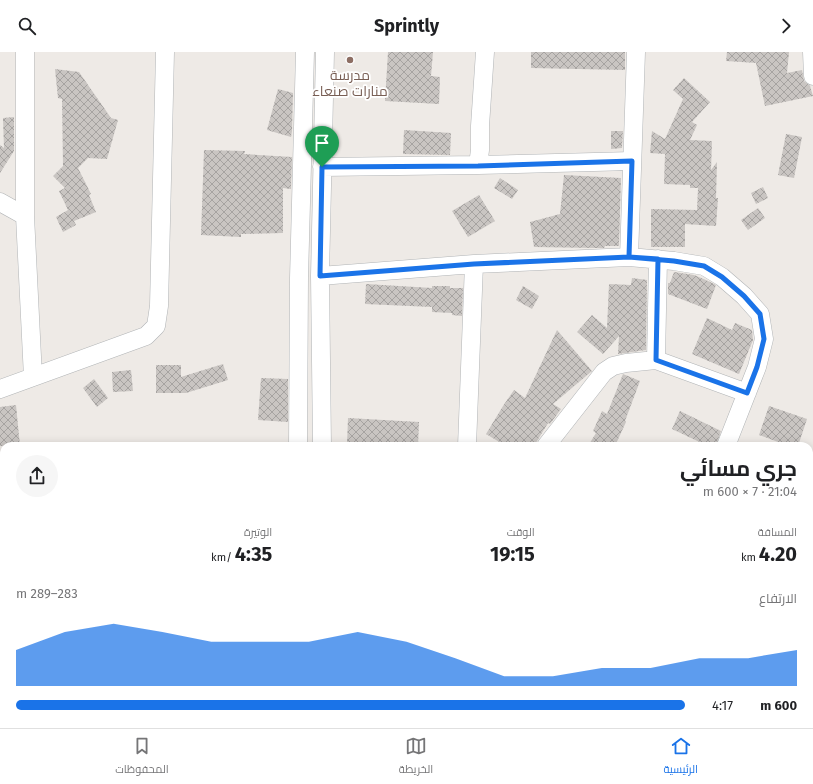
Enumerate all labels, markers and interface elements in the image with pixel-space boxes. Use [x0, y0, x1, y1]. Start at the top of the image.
icon: search [16, 15, 38, 37]
text: Sprintly [374, 15, 439, 37]
icon: forward [775, 15, 797, 37]
marker: مدرسة منارات صنعاء [345, 55, 355, 65]
place label: مدرسة منارات صنعاء [312, 67, 388, 100]
pin [305, 126, 339, 167]
icon: arrive [311, 132, 333, 154]
button: share [16, 455, 58, 497]
text: جري مسائي [680, 455, 797, 482]
text: 21:04 · 7 × 600 m [703, 484, 797, 499]
text: الوتيرة [244, 526, 272, 539]
text: الوقت [507, 526, 535, 539]
text: المسافة [758, 526, 797, 539]
text: 4:35 [235, 542, 272, 566]
text: 19:15 [490, 542, 535, 566]
text: 4.20 [759, 542, 797, 566]
text: /km [211, 551, 235, 564]
text: km [741, 551, 759, 564]
text: 283–289 m [16, 586, 78, 601]
text: الارتفاع [759, 591, 797, 606]
text: 4:17 [712, 698, 733, 713]
text: 600 m [760, 698, 797, 713]
tab: المحفوظات [115, 735, 169, 779]
tab: الخريطة [399, 735, 433, 779]
tab: الرئيسية [663, 735, 698, 779]

